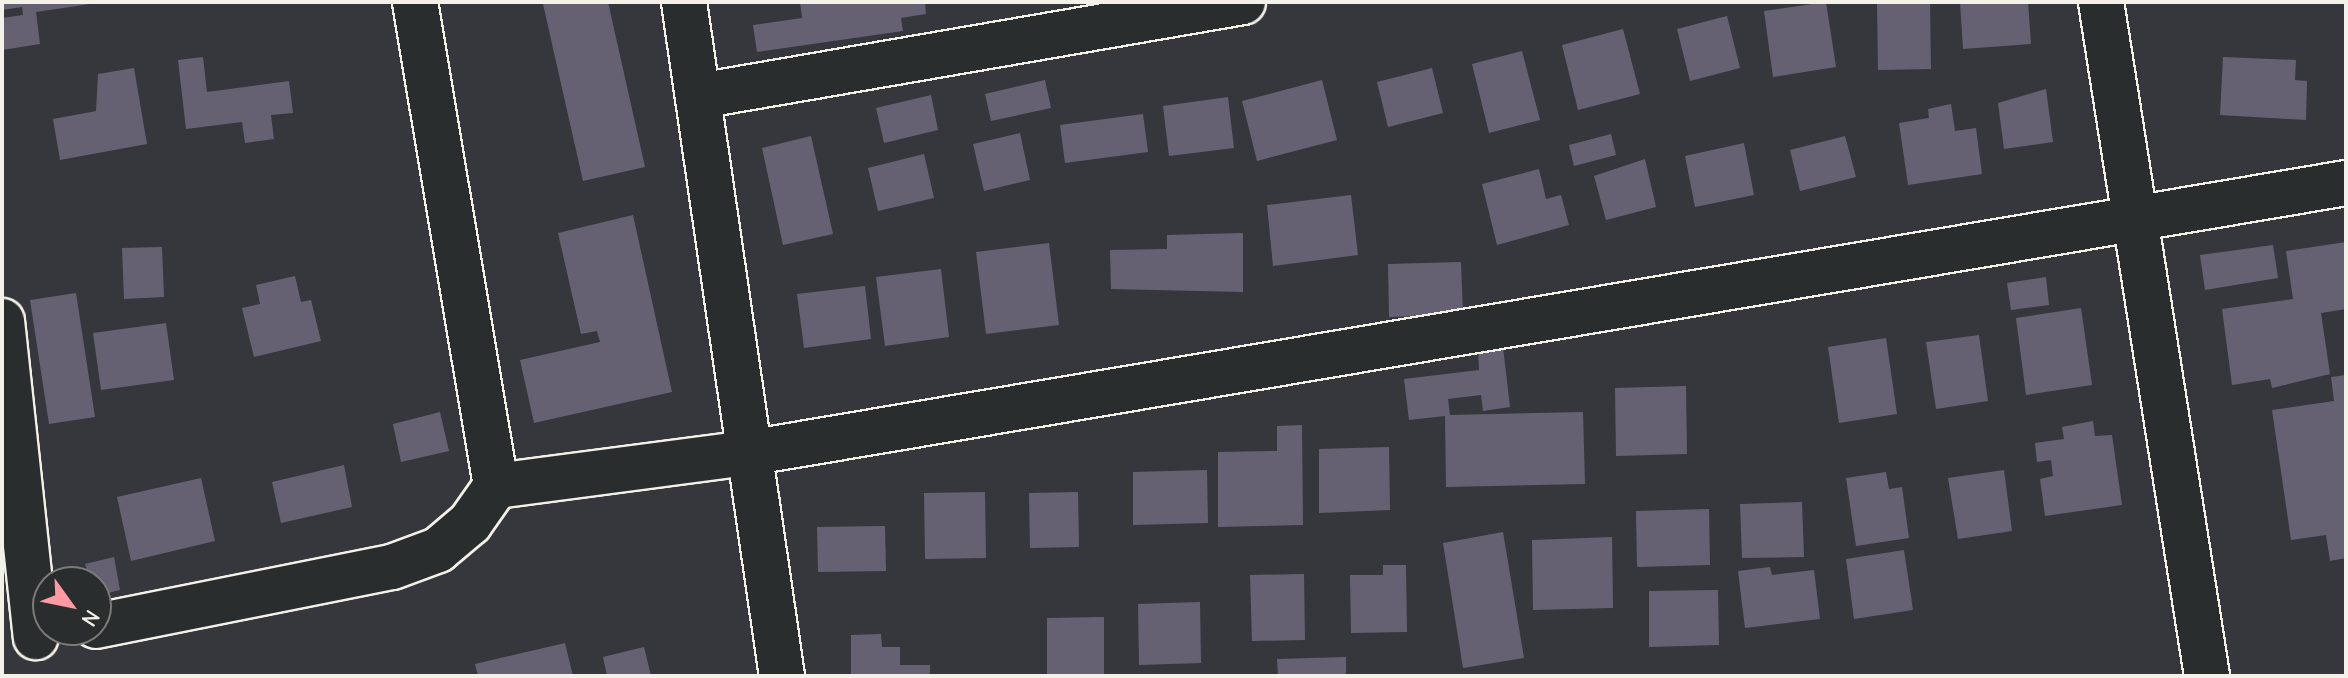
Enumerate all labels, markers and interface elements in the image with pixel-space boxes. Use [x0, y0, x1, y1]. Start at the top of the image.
north arrow [32, 566, 112, 646]
text: N [76, 605, 105, 631]

